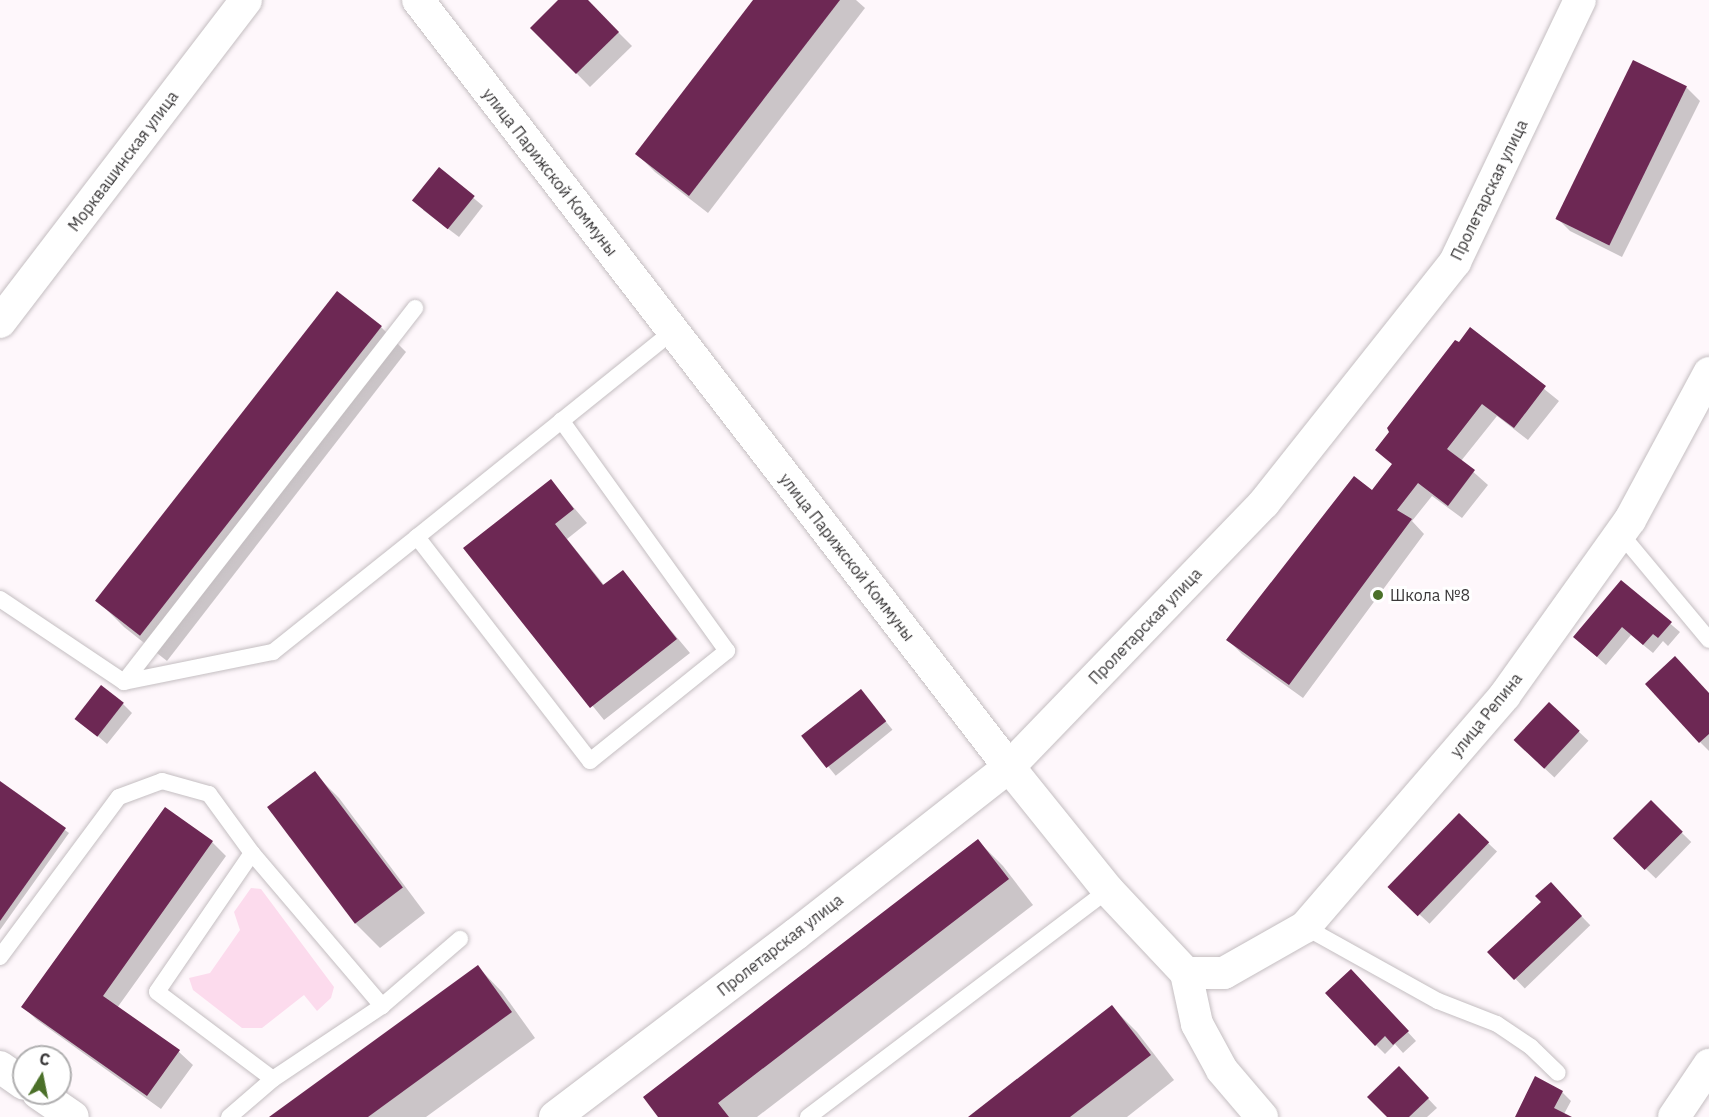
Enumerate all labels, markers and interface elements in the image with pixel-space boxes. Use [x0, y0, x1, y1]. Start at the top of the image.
street label: улица Парижской Коммуны [479, 84, 621, 260]
street label: Морквашинская улица [64, 87, 182, 235]
street label: Пролетарская улица [1447, 117, 1531, 263]
street label: улица Парижской Коммуны [776, 469, 918, 645]
street label: Пролетарская улица [1085, 564, 1205, 688]
place label: Школа №8 [1390, 585, 1470, 605]
marker: Школа №8 [1371, 588, 1385, 602]
street label: улица Репина [1446, 669, 1526, 761]
street label: Пролетарская улица [713, 890, 847, 1000]
north arrow [12, 1045, 72, 1105]
text: С [38, 1048, 52, 1070]

